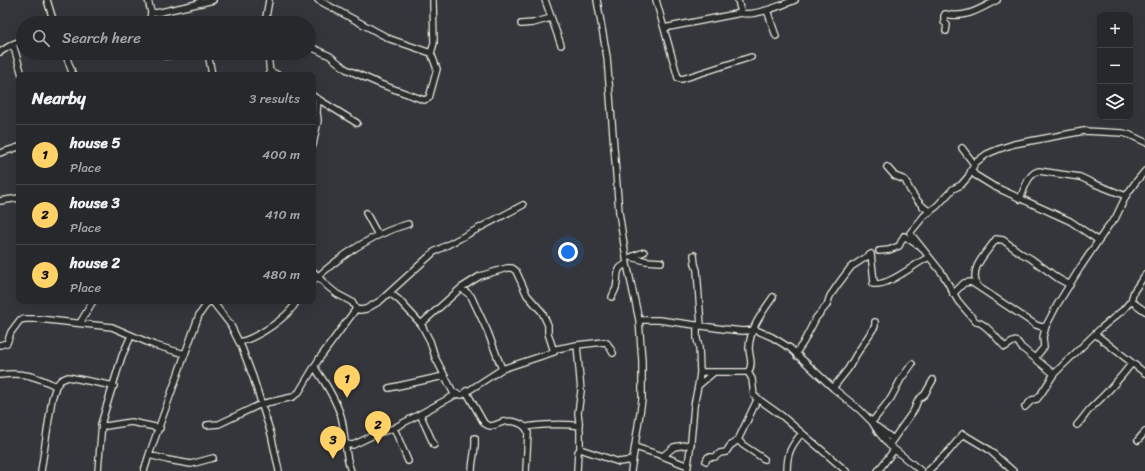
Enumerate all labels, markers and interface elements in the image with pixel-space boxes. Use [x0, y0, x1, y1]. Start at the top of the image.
map controls [1097, 12, 1133, 120]
button: + [1097, 12, 1133, 48]
search box [16, 16, 316, 60]
text: Search here [62, 25, 141, 51]
icon: search [30, 27, 52, 49]
button: − [1097, 48, 1133, 84]
text: Nearby [32, 83, 86, 113]
button: layers [1097, 84, 1133, 120]
text: 3 results [249, 87, 300, 110]
text: house 5 [70, 130, 121, 156]
text: 1 [42, 143, 48, 166]
text: 400 m [262, 143, 300, 166]
text: Place [70, 156, 101, 179]
text: house 3 [70, 190, 120, 216]
text: 2 [41, 203, 49, 226]
text: 410 m [265, 203, 300, 226]
text: Place [70, 216, 101, 239]
your location [558, 242, 578, 262]
text: house 2 [70, 250, 120, 276]
text: 3 [41, 263, 49, 286]
text: 480 m [262, 263, 300, 286]
text: Place [70, 276, 101, 299]
pin: 1 [334, 365, 360, 398]
pin: 2 [365, 411, 391, 444]
pin: 3 [320, 426, 346, 459]

